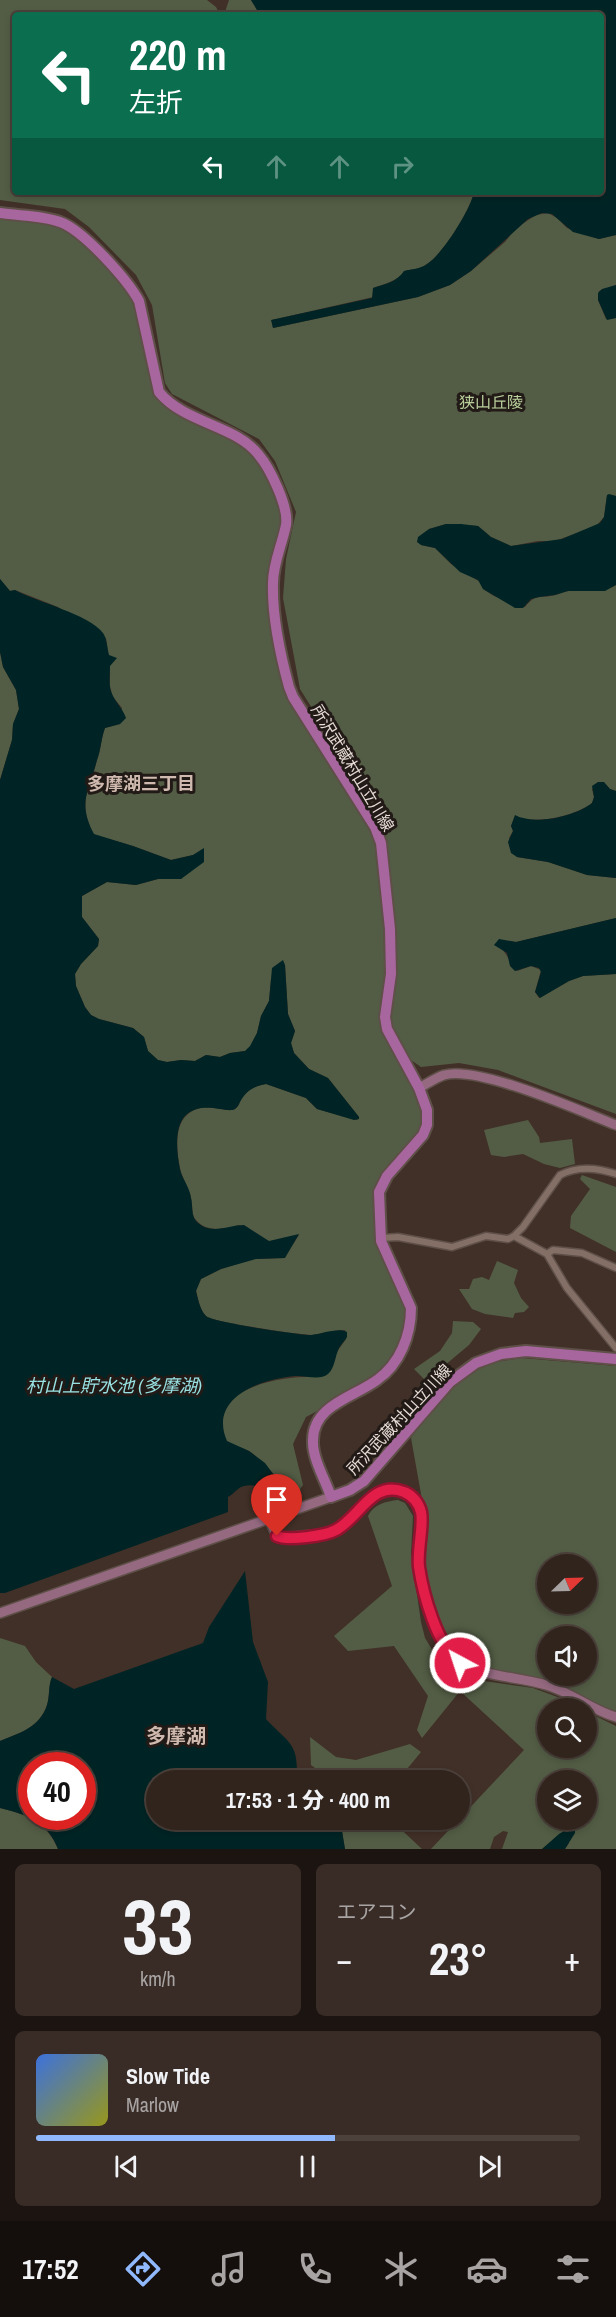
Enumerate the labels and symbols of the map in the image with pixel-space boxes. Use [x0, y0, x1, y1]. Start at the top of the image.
park label: 狭山丘陵 [459, 391, 523, 413]
street label: 所沢武蔵村山立川線 [306, 701, 400, 835]
district label: 多摩湖三丁目 [87, 771, 195, 796]
street label: 所沢武蔵村山立川線 [342, 1359, 456, 1479]
water label: 村山上貯水池 (多摩湖) [26, 1373, 202, 1398]
pin [251, 1474, 302, 1536]
north arrow [537, 1554, 597, 1614]
position arrow [428, 1631, 492, 1695]
district label: 多摩湖 [146, 1722, 206, 1749]
speed limit sign: 40 [18, 1752, 96, 1830]

